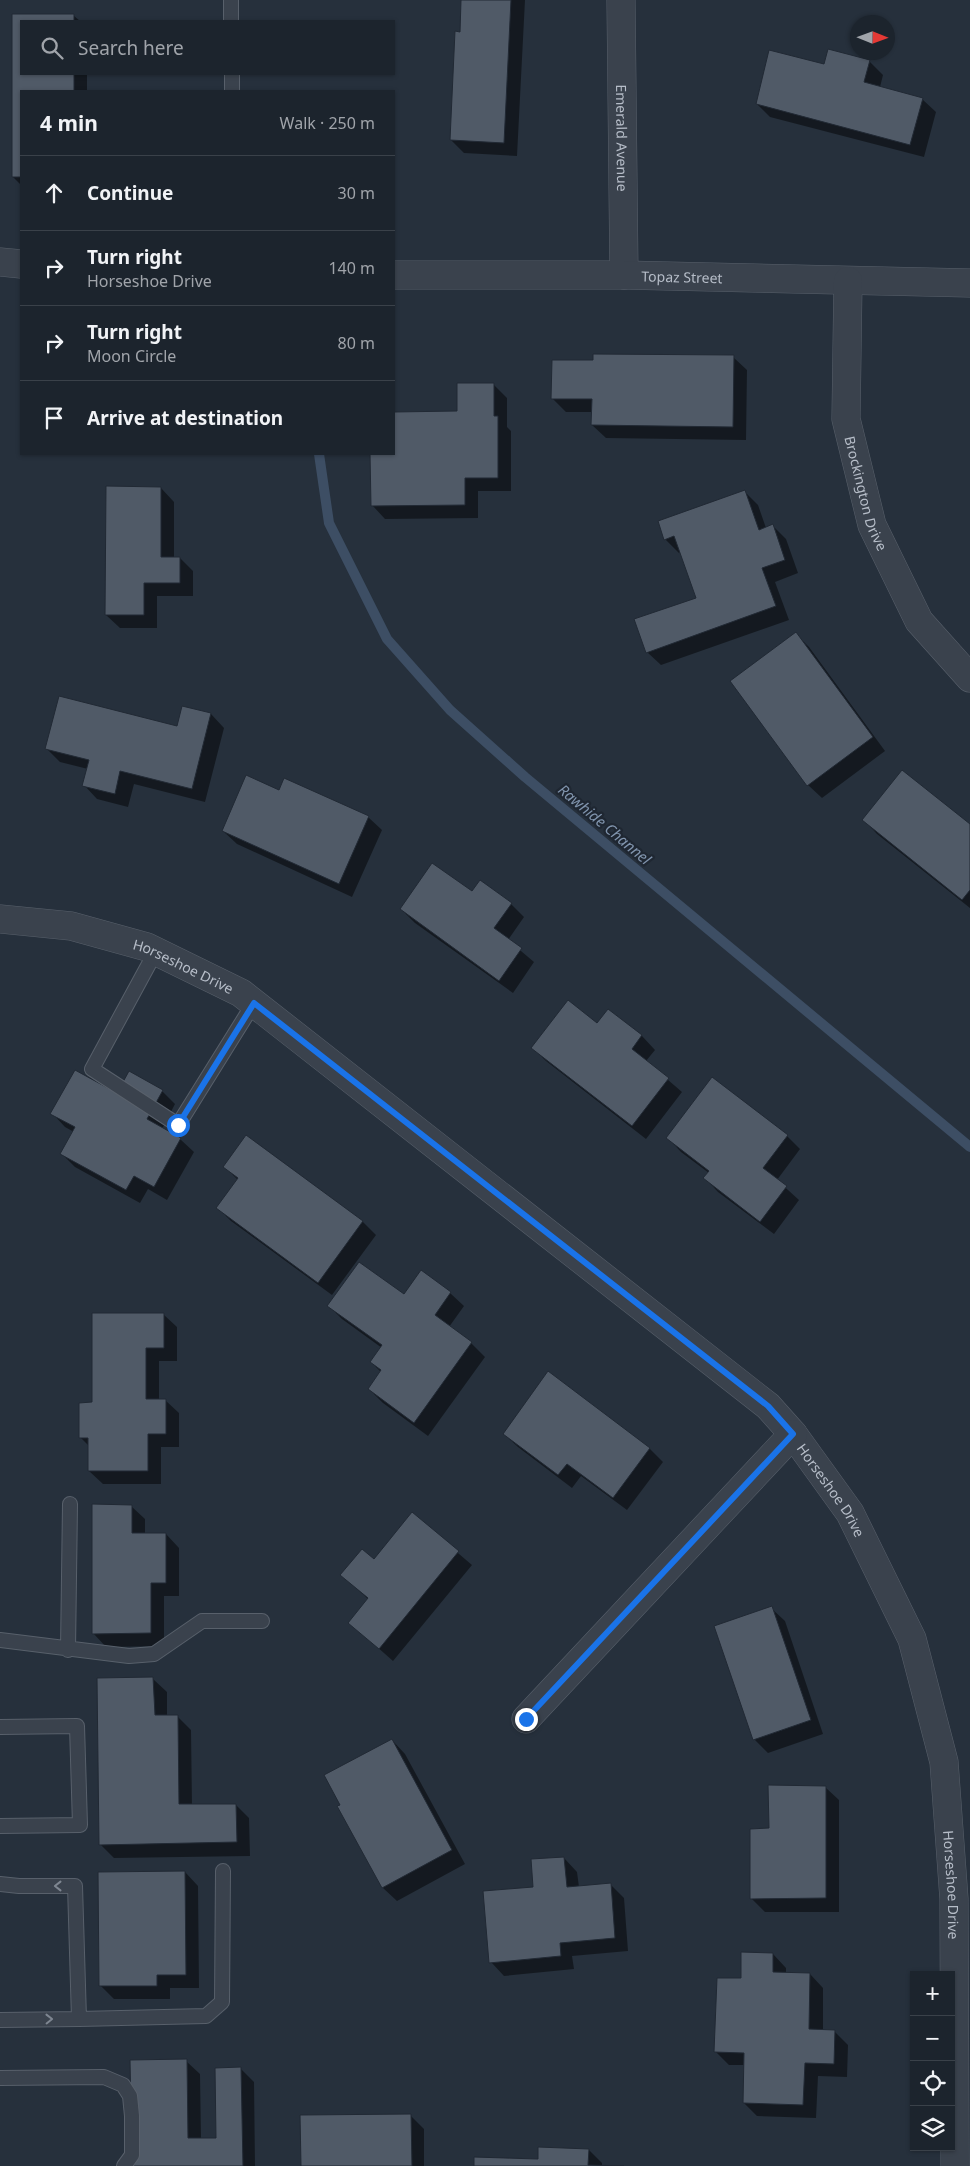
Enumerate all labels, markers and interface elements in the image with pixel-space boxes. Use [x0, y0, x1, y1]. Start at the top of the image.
north arrow [850, 15, 895, 60]
search box [20, 20, 395, 75]
icon: search [38, 34, 66, 62]
text: Search here [78, 35, 184, 61]
street label: Emerald Avenue [612, 84, 633, 192]
text: 4 min [40, 109, 98, 137]
text: Walk · 250 m [280, 112, 375, 134]
icon: ahead [40, 179, 68, 207]
text: Continue [87, 180, 173, 206]
text: 30 m [338, 182, 375, 204]
text: Turn right [87, 244, 182, 270]
icon: right [40, 254, 68, 282]
text: 140 m [328, 257, 375, 279]
street label: Topaz Street [641, 266, 723, 287]
text: Horseshoe Drive [87, 270, 212, 292]
text: Turn right [87, 319, 182, 345]
icon: right [40, 329, 68, 357]
text: 80 m [338, 332, 375, 354]
text: Moon Circle [87, 345, 176, 367]
icon: arrive [40, 404, 68, 432]
text: Arrive at destination [87, 405, 283, 431]
street label: Brockington Drive [841, 434, 893, 554]
water label: Rawhide Channel [554, 779, 656, 869]
street label: Horseshoe Drive [131, 934, 237, 998]
route start [167, 1114, 190, 1137]
street label: Horseshoe Drive [793, 1439, 870, 1540]
route end [515, 1708, 538, 1731]
street label: Horseshoe Drive [940, 1830, 964, 1940]
one-way arrow [53, 1881, 61, 1891]
map controls [910, 1971, 955, 2151]
button: + [910, 1971, 955, 2016]
one-way arrow [45, 2014, 53, 2024]
button: − [910, 2016, 955, 2061]
button: locate [910, 2061, 955, 2106]
button: layers [910, 2106, 955, 2151]

